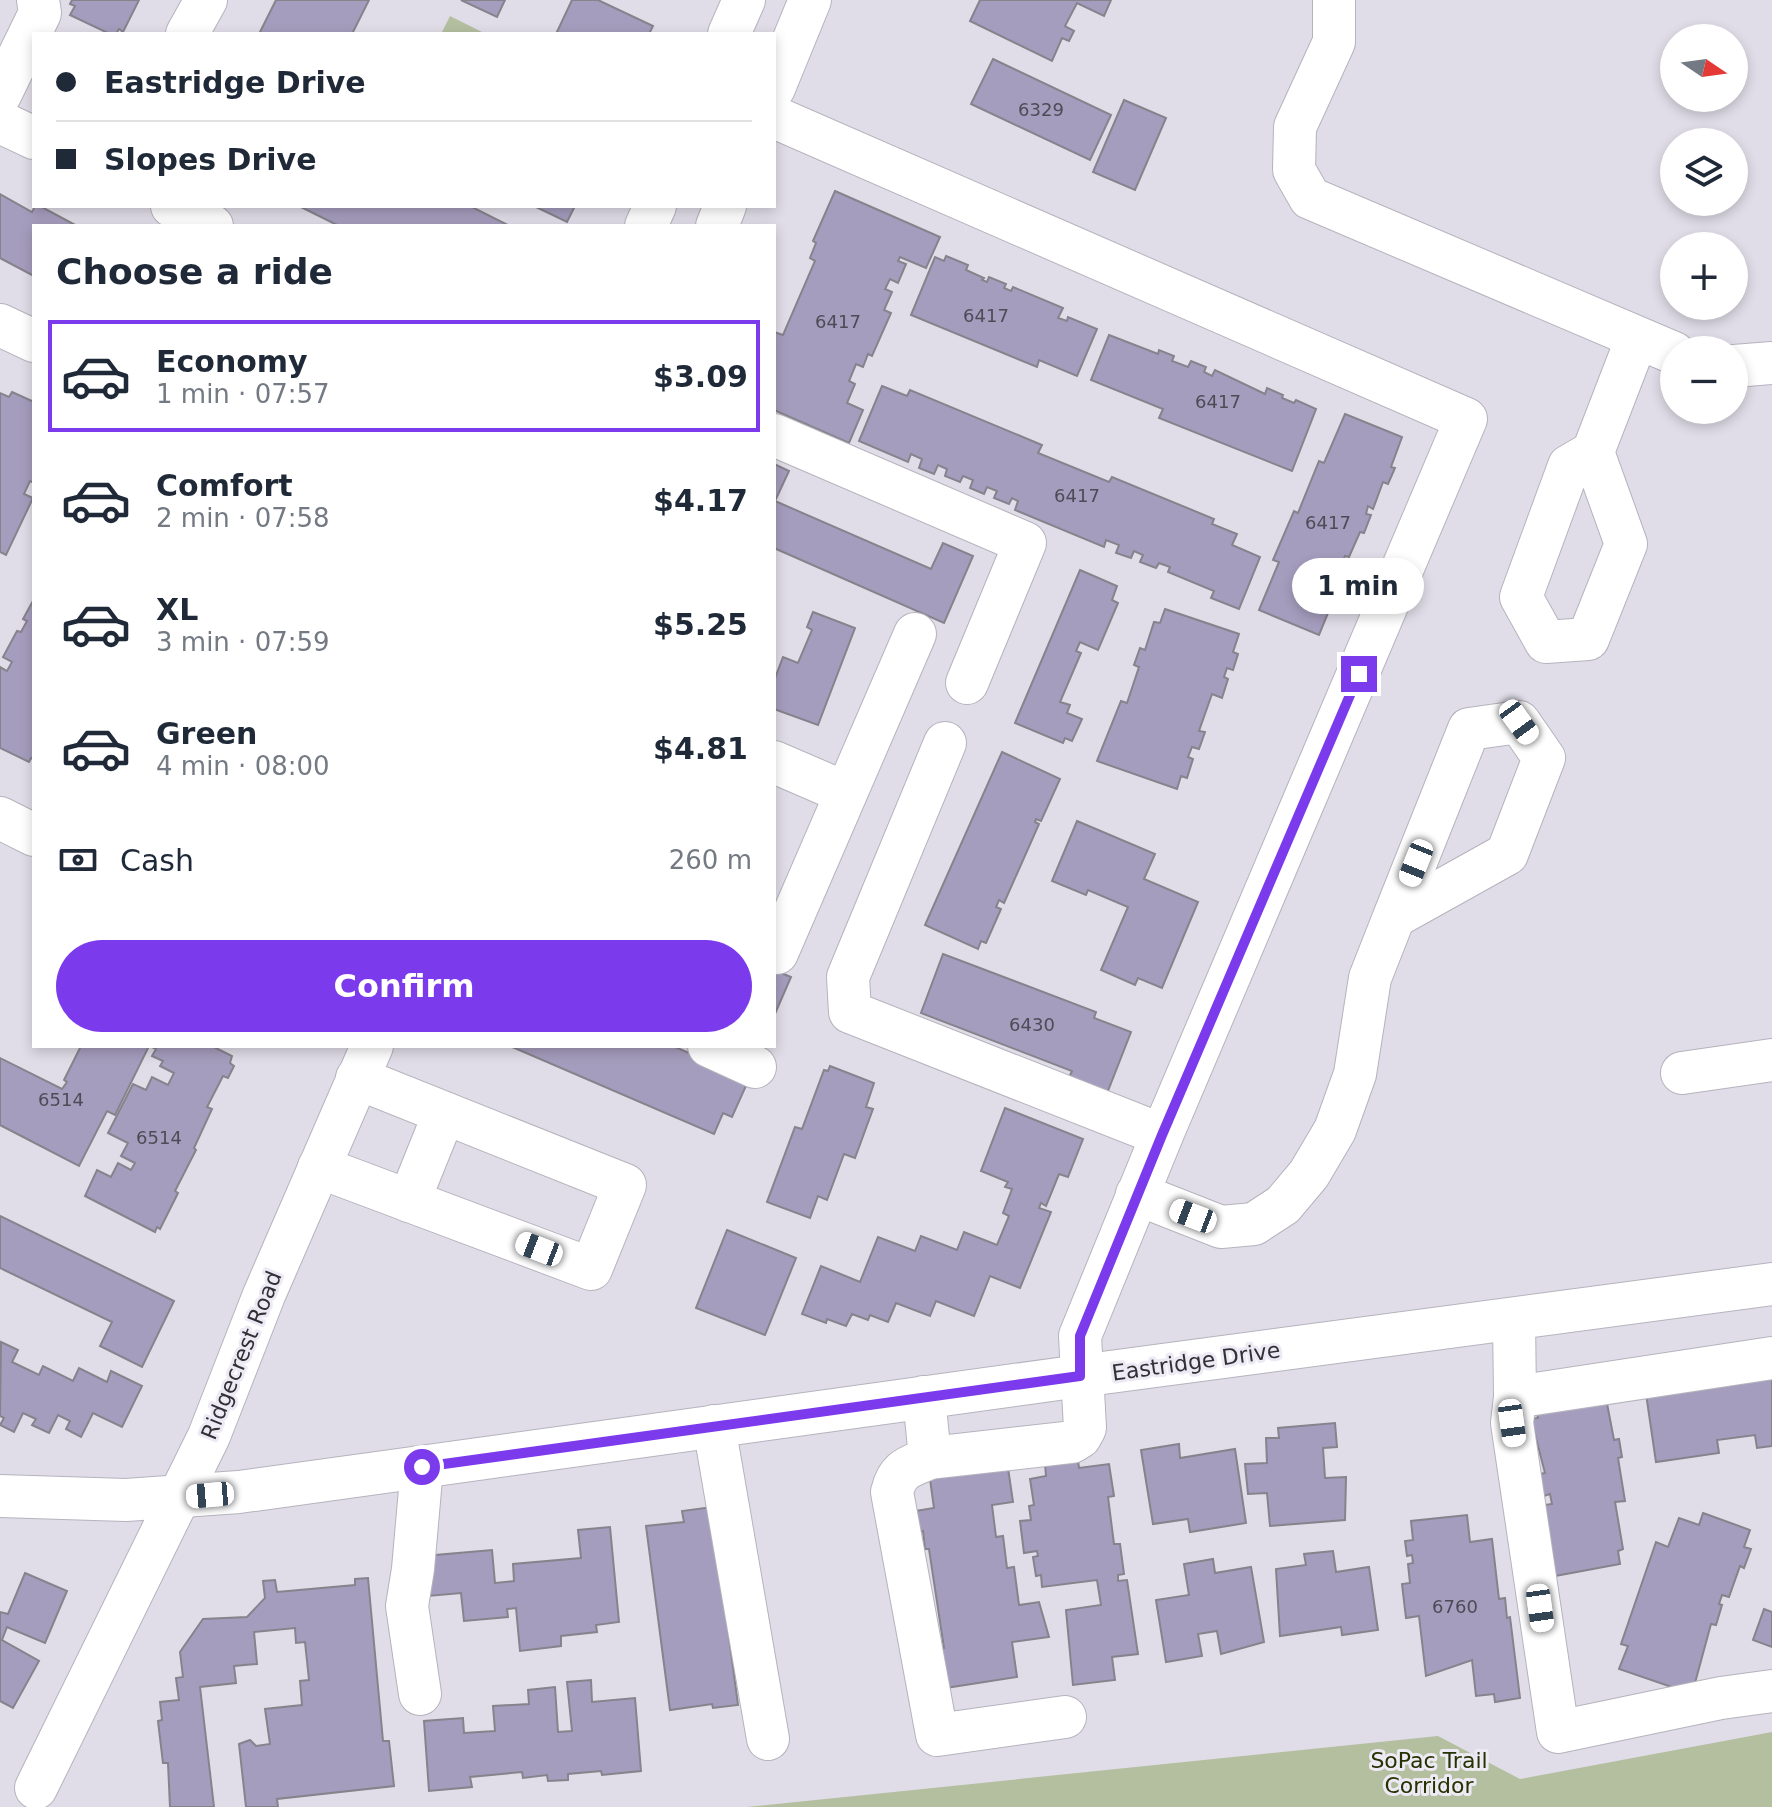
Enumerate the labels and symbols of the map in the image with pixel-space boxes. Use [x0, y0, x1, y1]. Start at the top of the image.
north arrow [1660, 24, 1748, 112]
house number: 6329 [1018, 99, 1064, 120]
house number: 6417 [963, 305, 1009, 326]
house number: 6417 [815, 311, 861, 332]
house number: 6417 [1195, 391, 1241, 412]
house number: 6417 [1054, 485, 1100, 506]
house number: 6417 [1305, 512, 1351, 533]
callout: 1 min [1293, 558, 1425, 614]
route end [1341, 656, 1377, 692]
car [1495, 696, 1543, 748]
car [1396, 836, 1436, 890]
house number: 6430 [1009, 1014, 1055, 1035]
house number: 6514 [38, 1089, 84, 1110]
house number: 6514 [136, 1127, 182, 1148]
car [1166, 1196, 1220, 1236]
car [512, 1229, 566, 1269]
street label: Ridgecrest Road [196, 1267, 287, 1443]
street label: Eastridge Drive [1110, 1337, 1282, 1386]
car [1497, 1398, 1527, 1448]
route start [404, 1449, 440, 1485]
car [185, 1481, 235, 1509]
car [1525, 1583, 1555, 1633]
house number: 6760 [1432, 1596, 1478, 1617]
park label: SoPac Trail Corridor [1370, 1748, 1488, 1798]

